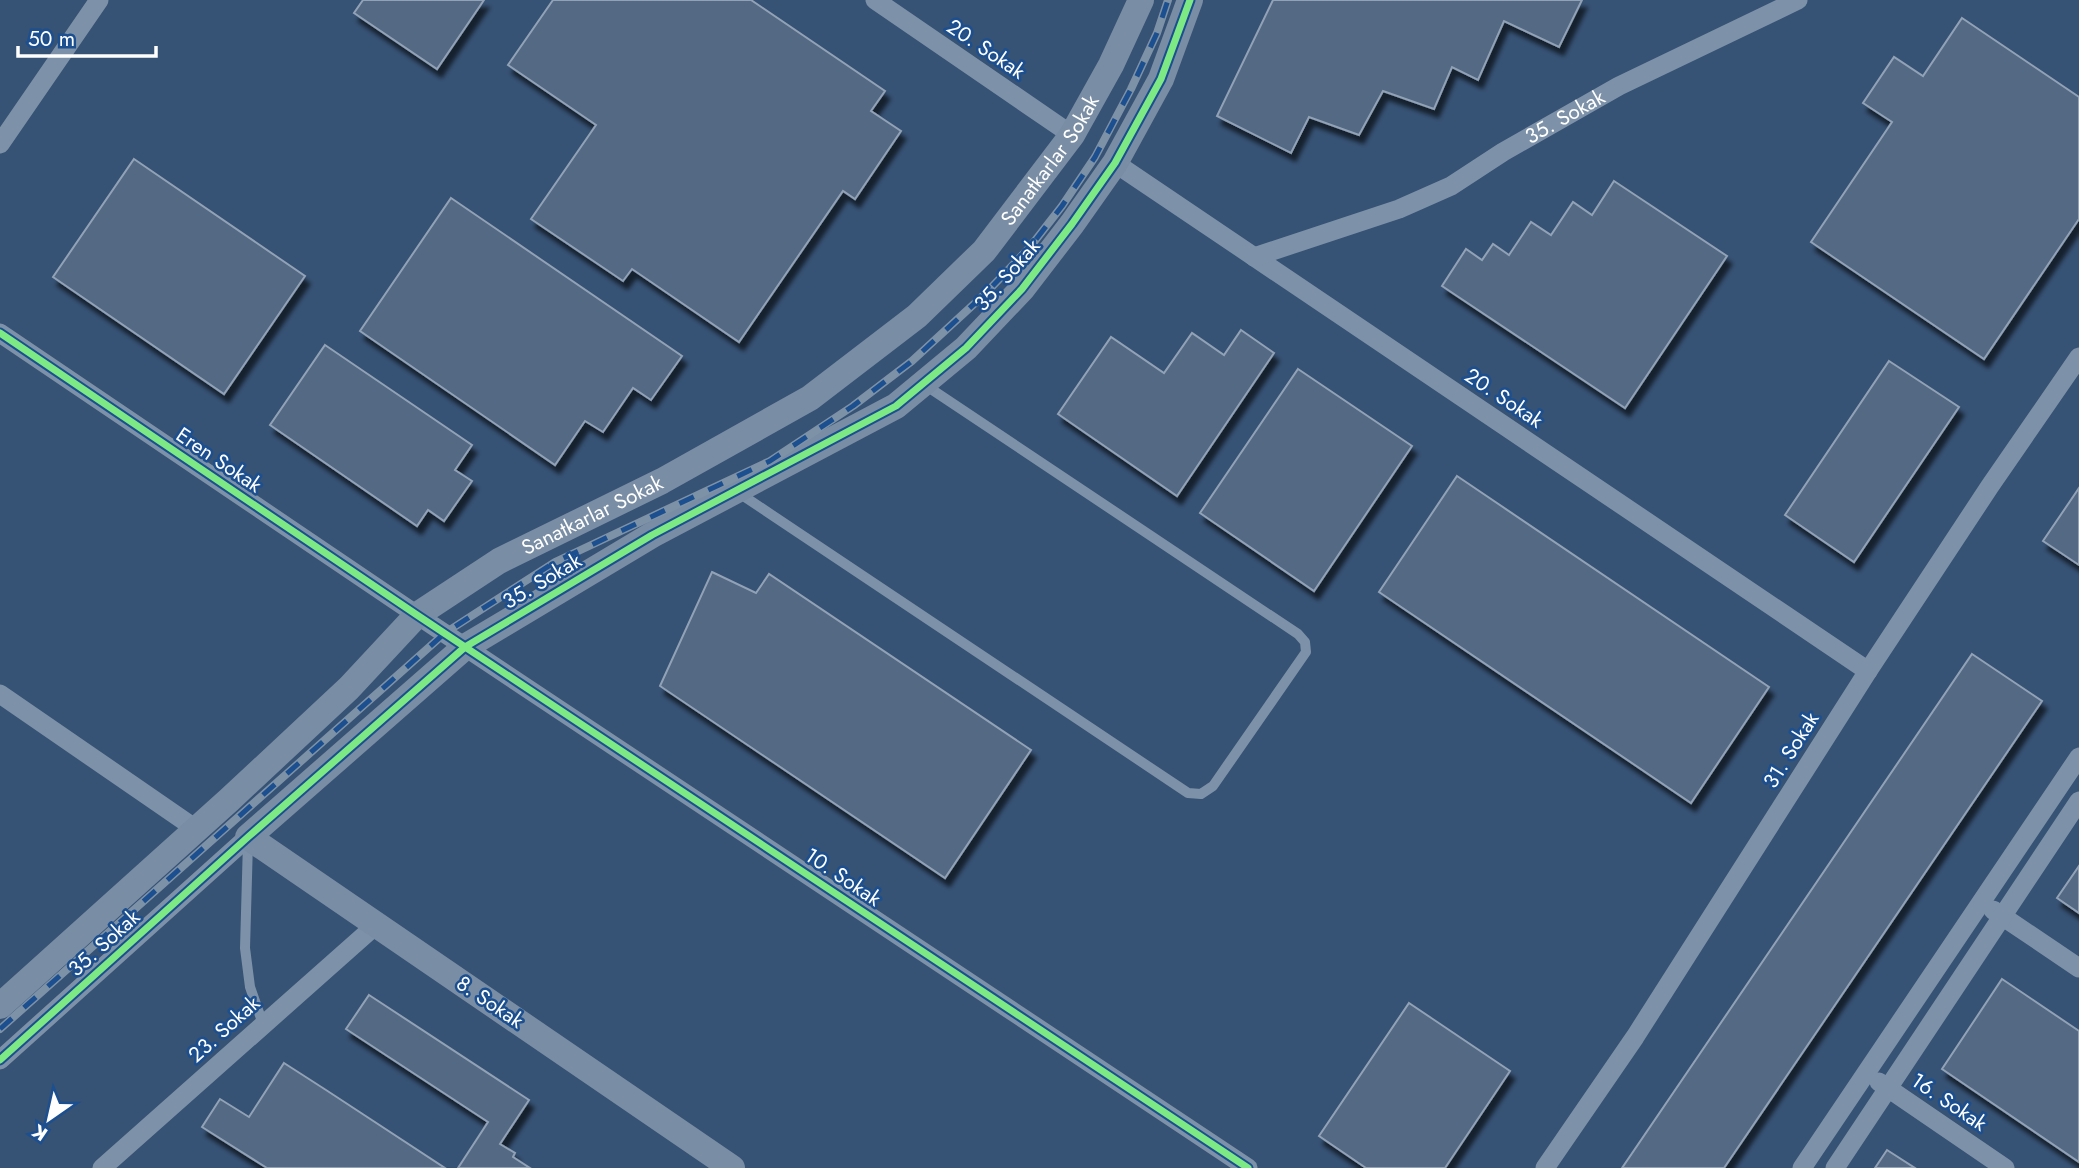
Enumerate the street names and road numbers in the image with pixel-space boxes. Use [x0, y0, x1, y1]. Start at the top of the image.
street label: 20. Sokak [941, 12, 1032, 87]
street label: 35. Sokak [1519, 82, 1611, 151]
street label: Sanatkarlar Sokak [993, 89, 1107, 232]
street label: 35. Sokak [967, 232, 1048, 318]
street label: 20. Sokak [1459, 361, 1550, 436]
street label: Eren Sokak [170, 420, 269, 500]
street label: Sanatkarlar Sokak [516, 467, 669, 563]
street label: 35. Sokak [497, 545, 588, 616]
street label: 31. Sokak [1756, 705, 1827, 794]
street label: 10. Sokak [799, 840, 888, 914]
street label: 35. Sokak [61, 902, 147, 983]
street label: 8. Sokak [450, 969, 530, 1036]
street label: 23. Sokak [182, 988, 267, 1069]
street label: 16. Sokak [1905, 1066, 1994, 1139]

